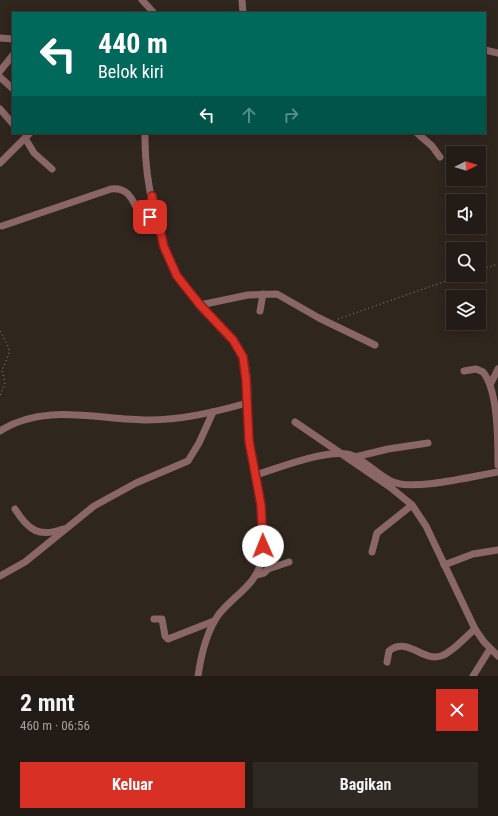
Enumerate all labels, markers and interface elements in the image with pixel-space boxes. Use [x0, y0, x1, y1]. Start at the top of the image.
text: 440 m [98, 27, 168, 60]
icon: left [32, 28, 84, 80]
text: Belok kiri [98, 61, 164, 82]
icon: left [196, 104, 218, 126]
icon: ahead [238, 104, 260, 126]
icon: right [280, 104, 302, 126]
north arrow [446, 146, 486, 186]
map controls [446, 146, 486, 330]
button: sound [446, 194, 486, 234]
pin [133, 200, 167, 234]
icon: arrive [139, 206, 161, 228]
button: search [446, 242, 486, 282]
button: layers [446, 290, 486, 330]
position arrow [242, 525, 284, 567]
text: 2 mnt [20, 689, 75, 717]
button: close [436, 689, 478, 731]
text: 460 m · 06:56 [20, 718, 90, 733]
button: Keluar [20, 762, 245, 808]
button: Bagikan [253, 762, 478, 808]

